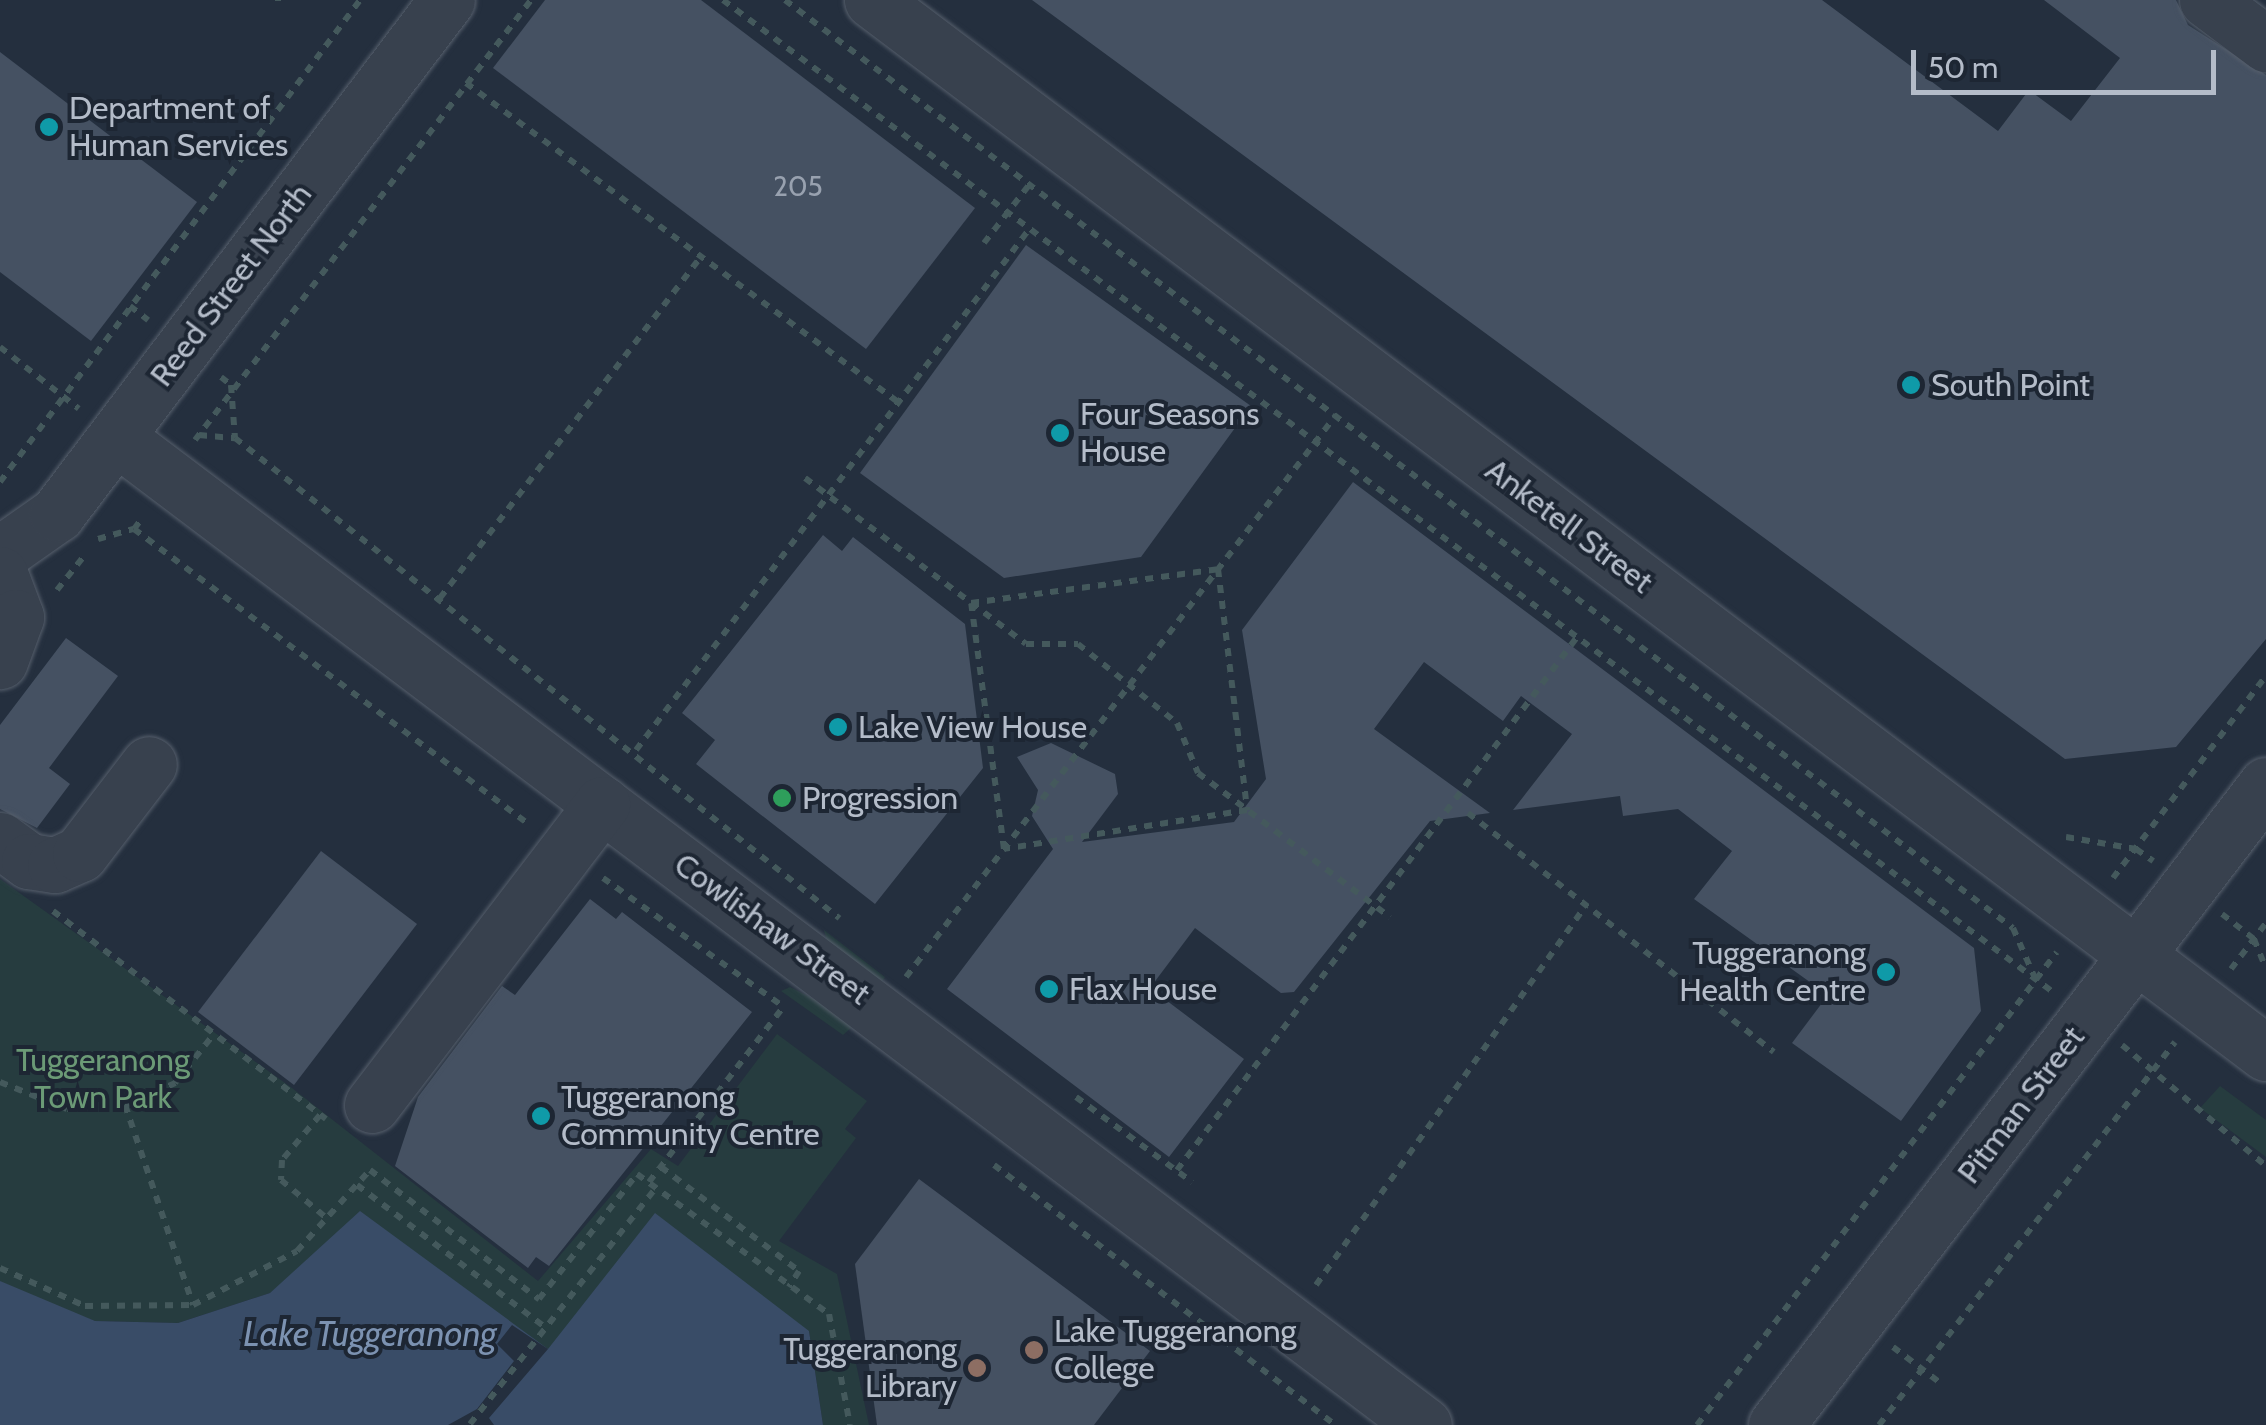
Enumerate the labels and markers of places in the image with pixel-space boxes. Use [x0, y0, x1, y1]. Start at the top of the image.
place label: Department of Human Services [69, 90, 288, 165]
marker: Department of Human Services [38, 116, 60, 138]
place label: South Point [1931, 366, 2090, 404]
marker: South Point [1900, 374, 1922, 396]
place label: Four Seasons House [1080, 396, 1259, 471]
marker: Four Seasons House [1049, 422, 1071, 444]
place label: Lake View House [858, 708, 1087, 746]
marker: Lake View House [827, 716, 849, 738]
place label: Progression [802, 779, 958, 817]
marker: Progression [771, 787, 793, 809]
place label: Tuggeranong Health Centre [1679, 935, 1866, 1010]
marker: Tuggeranong Health Centre [1875, 961, 1897, 983]
place label: Flax House [1069, 970, 1217, 1008]
marker: Flax House [1038, 978, 1060, 1000]
place label: Tuggeranong Community Centre [561, 1079, 820, 1154]
marker: Tuggeranong Community Centre [530, 1105, 552, 1127]
place label: Lake Tuggeranong College [1054, 1313, 1296, 1388]
place label: Tuggeranong Library [783, 1331, 957, 1406]
marker: Lake Tuggeranong College [1023, 1339, 1045, 1361]
marker: Tuggeranong Library [966, 1357, 988, 1379]

